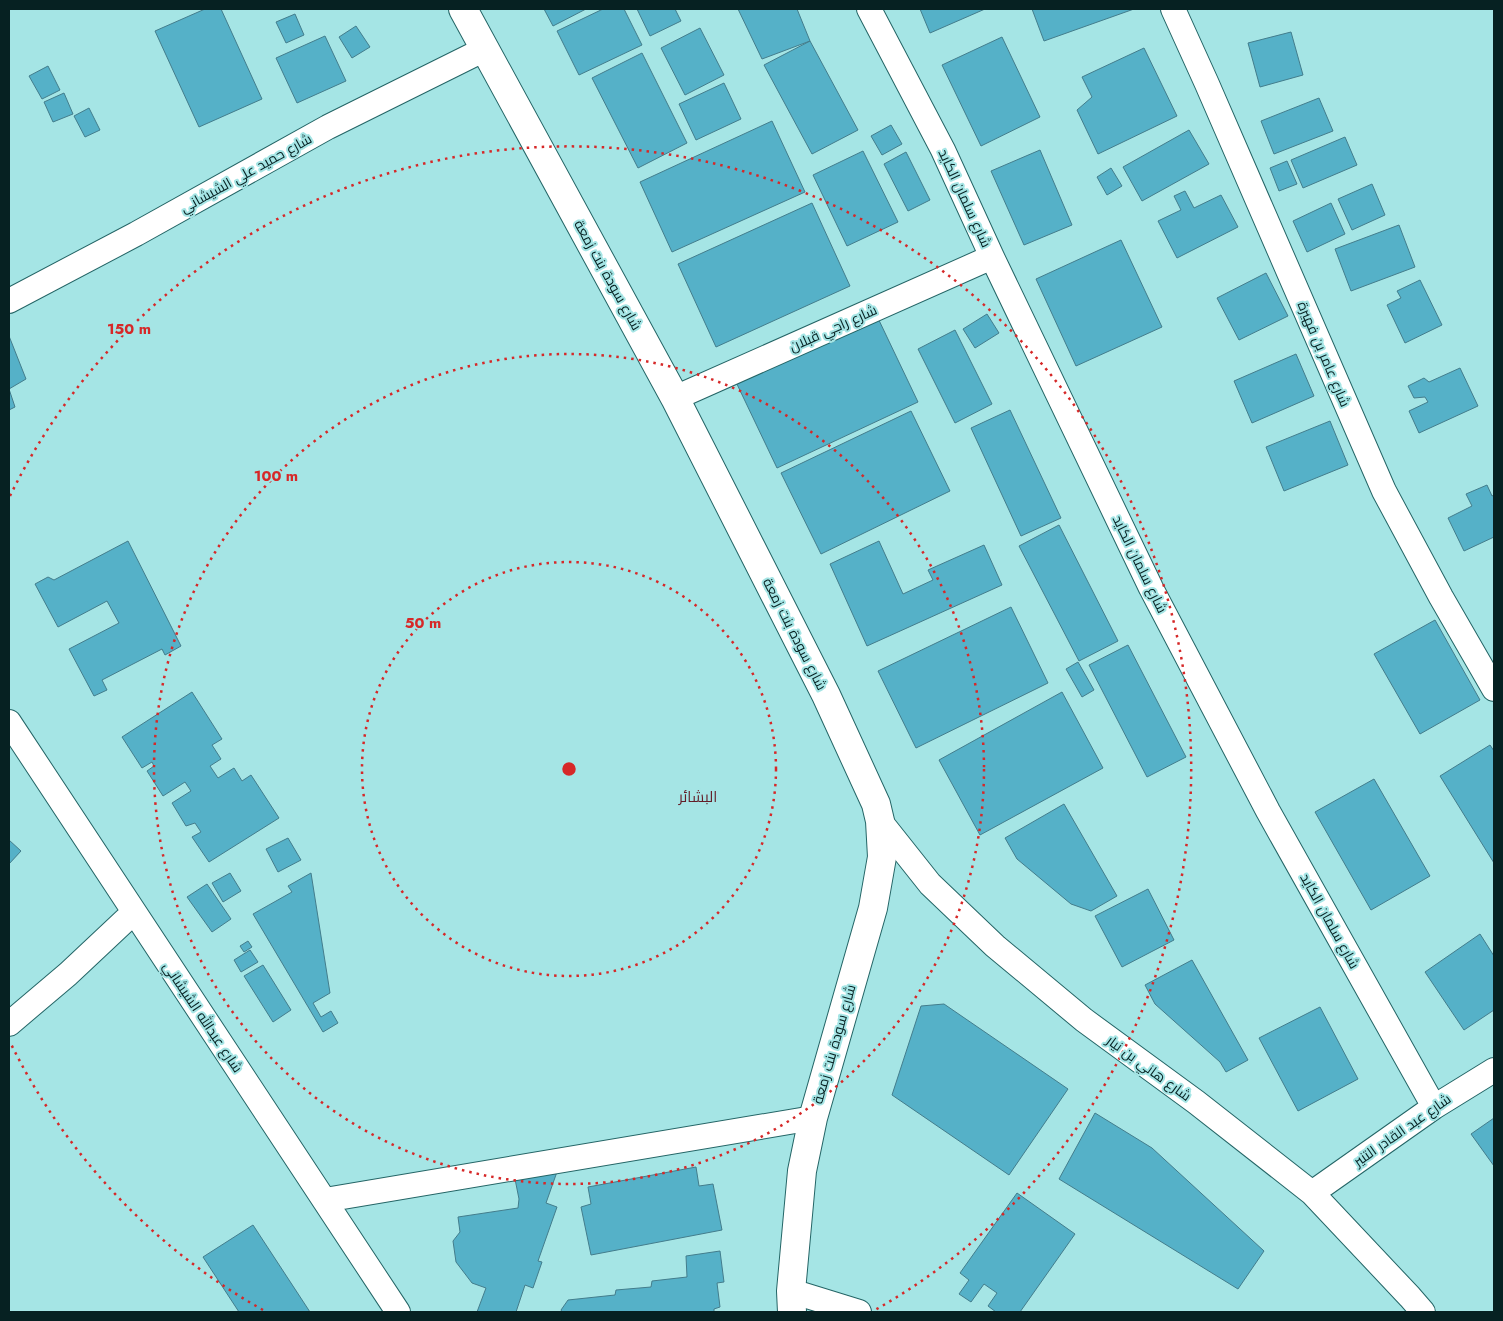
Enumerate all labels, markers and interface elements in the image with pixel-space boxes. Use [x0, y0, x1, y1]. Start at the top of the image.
street label: شارع حميد علي الشيشاني [177, 128, 316, 219]
street label: شارع سلمان الكايد [933, 146, 997, 250]
street label: شارع سودة بنت زمعة [569, 216, 647, 334]
street label: شارع عامر بن فهيرة [1293, 298, 1355, 410]
street label: شارع راجي قبلان [786, 300, 881, 358]
text: 150 m [107, 318, 151, 340]
text: 100 m [254, 465, 298, 487]
street label: شارع سلمان الكايد [1108, 512, 1172, 616]
street label: شارع سودة بنت زمعة [758, 575, 832, 693]
text: 50 m [405, 612, 441, 634]
centre of rings [560, 760, 578, 778]
district label: البشائر [678, 786, 717, 808]
street label: شارع سلمان الكايد [1295, 870, 1365, 972]
street label: شارع عبدالله الشيشاني [157, 958, 248, 1078]
street label: شارع سودة بنت زمعة [807, 982, 861, 1106]
street label: شارع هاني بن نيار [1101, 1030, 1195, 1107]
street label: شارع عبد القادر التنير [1348, 1089, 1455, 1172]

